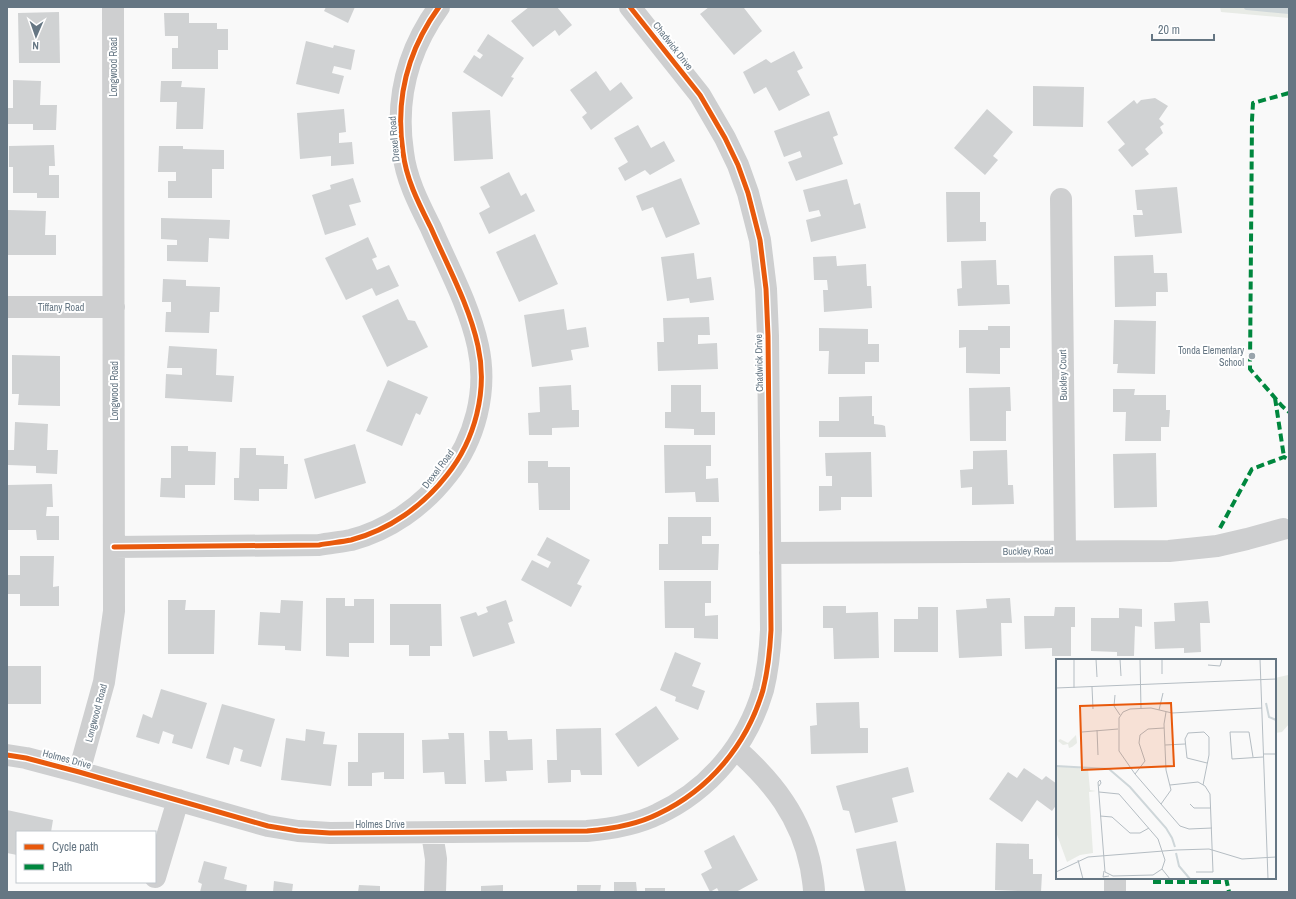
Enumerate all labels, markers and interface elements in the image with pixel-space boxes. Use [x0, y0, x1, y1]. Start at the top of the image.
north arrow [16, 16, 56, 56]
scale bar [1152, 16, 1214, 42]
street label: Chadwick Drive [650, 19, 696, 73]
text: 20 m [1158, 22, 1180, 38]
street label: Longwood Road [107, 37, 120, 97]
text: N [32, 39, 39, 53]
street label: Drexel Road [386, 116, 402, 162]
street label: Tiffany Road [38, 301, 84, 314]
street label: Chadwick Drive [752, 334, 766, 392]
place label: Tonda Elementary School [1178, 344, 1245, 369]
street label: Buckley Court [1056, 349, 1070, 401]
marker: Tonda Elementary School [1247, 351, 1257, 361]
street label: Longwood Road [108, 361, 121, 421]
street label: Drexel Road [419, 447, 457, 491]
street label: Buckley Road [1003, 544, 1053, 558]
inset map [1056, 659, 1276, 879]
street label: Longwood Road [82, 682, 110, 744]
street label: Holmes Drive [41, 746, 93, 772]
street label: Holmes Drive [355, 818, 405, 831]
legend [16, 831, 156, 883]
text: Cycle path [52, 839, 99, 855]
text: Path [52, 859, 72, 875]

